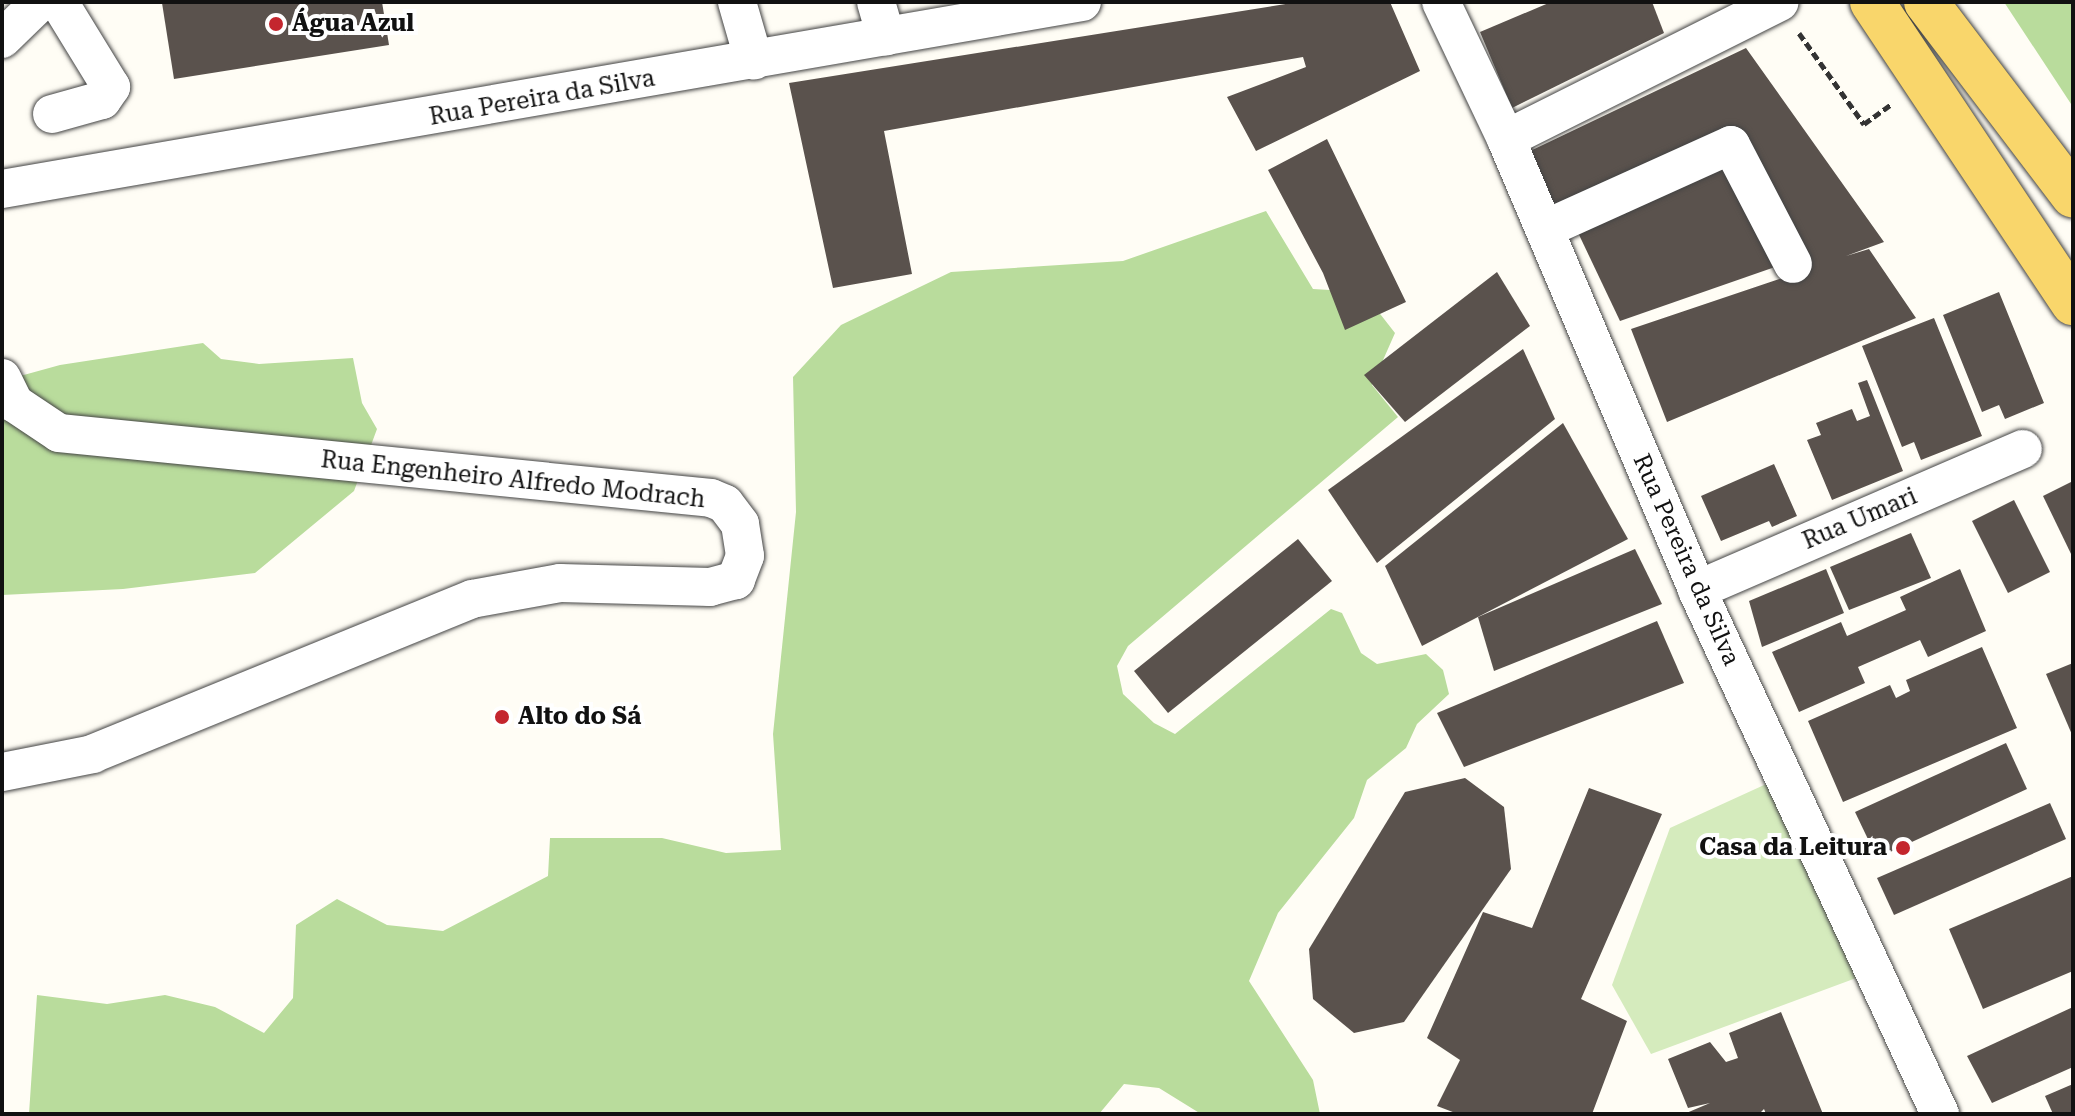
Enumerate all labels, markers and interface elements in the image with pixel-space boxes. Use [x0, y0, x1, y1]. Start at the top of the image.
place label: Água Azul [292, 10, 414, 38]
marker: Água Azul [267, 15, 285, 33]
street label: Rua Pereira da Silva [427, 64, 657, 132]
street label: Rua Engenheiro Alfredo Modrach [319, 445, 707, 515]
street label: Rua Pereira da Silva [1626, 450, 1746, 670]
street label: Rua Umari [1798, 482, 1922, 556]
place label: Alto do Sá [518, 703, 641, 731]
marker: Alto do Sá [493, 708, 511, 726]
place label: Casa da Leitura [1699, 834, 1887, 862]
marker: Casa da Leitura [1894, 839, 1912, 857]

